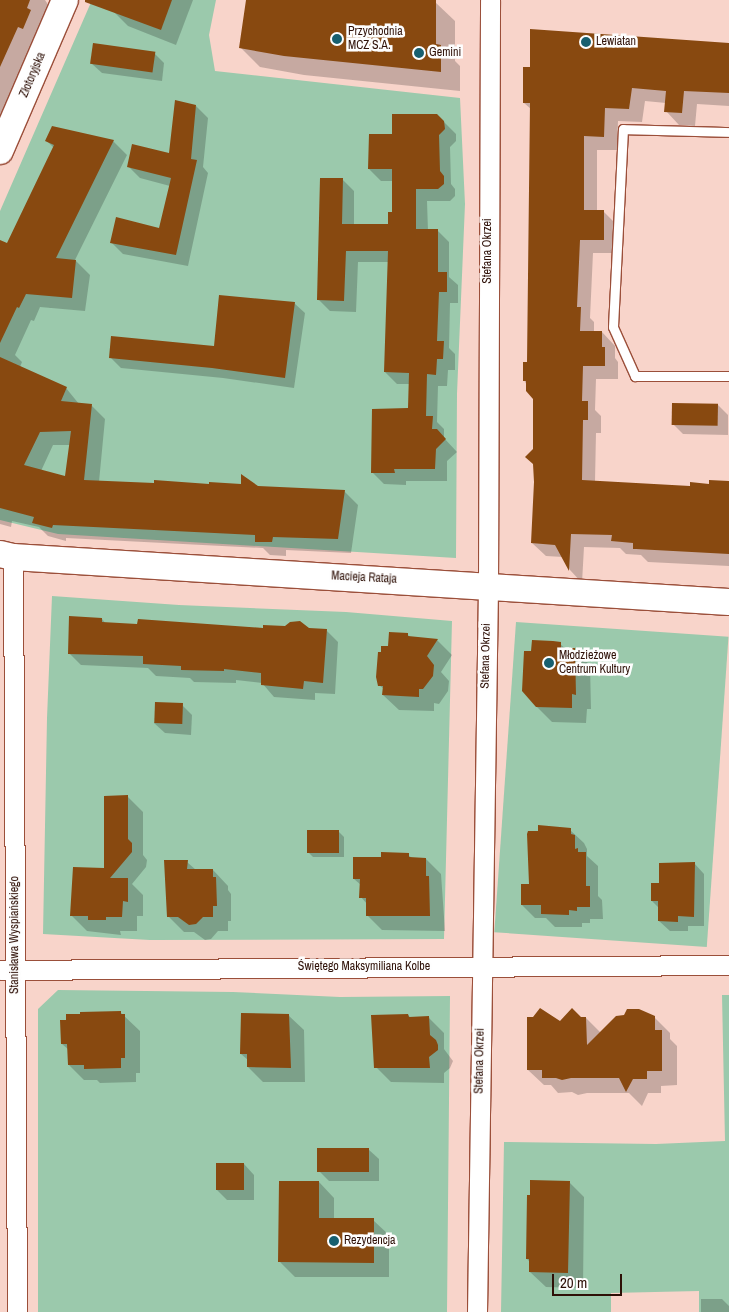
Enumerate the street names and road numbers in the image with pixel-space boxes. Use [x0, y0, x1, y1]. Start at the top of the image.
street label: Złotoryjska [17, 50, 49, 100]
street label: Stefana Okrzei [481, 218, 495, 284]
street label: Macieja Rataja [331, 569, 397, 587]
street label: Stefana Okrzei [478, 623, 494, 689]
street label: Stanisława Wyspiańskiego [8, 876, 22, 994]
street label: Świętego Maksymiliana Kolbe [298, 960, 430, 974]
street label: Stefana Okrzei [472, 1028, 488, 1094]

